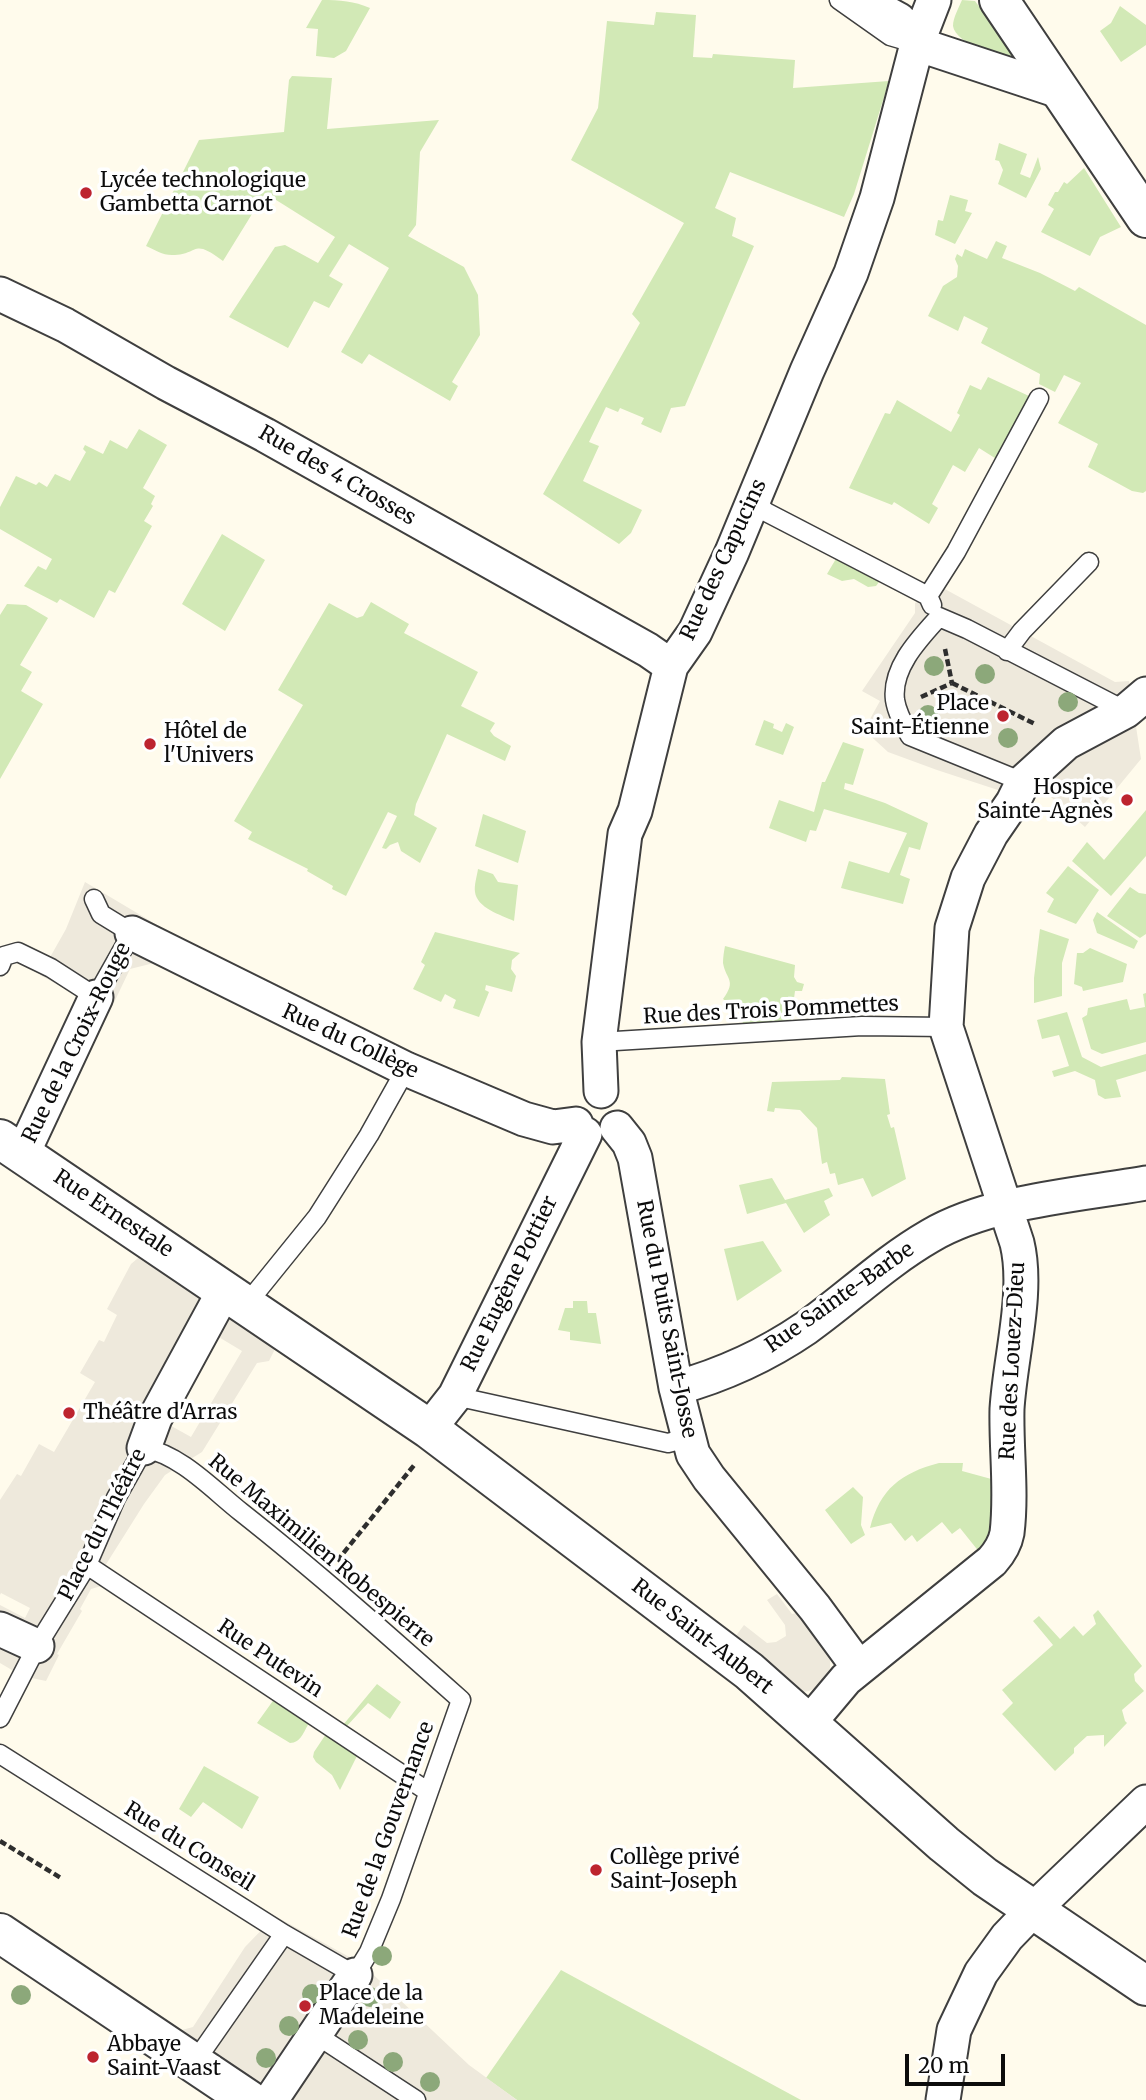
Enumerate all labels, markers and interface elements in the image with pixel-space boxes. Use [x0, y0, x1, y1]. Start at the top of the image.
place label: Lycée technologique Gambetta Carnot [100, 168, 306, 218]
marker: Lycée technologique Gambetta Carnot [78, 185, 94, 201]
street label: Rue des 4 Crosses [254, 421, 420, 531]
street label: Rue des Capucins [676, 475, 772, 645]
place label: Place Saint-Étienne [851, 691, 989, 741]
marker: Place Saint-Étienne [995, 708, 1011, 724]
place label: Hôtel de l'Univers [164, 719, 254, 769]
marker: Hôtel de l'Univers [142, 736, 158, 752]
place label: Hospice Sainte-Agnès [977, 775, 1113, 825]
marker: Hospice Sainte-Agnès [1119, 792, 1135, 808]
street label: Rue de la Croix-Rouge [18, 939, 136, 1147]
street label: Rue des Trois Pommettes [643, 992, 899, 1030]
street label: Rue du Collège [278, 999, 422, 1085]
street label: Rue Ernestale [48, 1165, 178, 1263]
street label: Rue Eugène Pottier [457, 1192, 563, 1376]
street label: Rue du Puits Saint-Josse [631, 1198, 701, 1440]
street label: Rue Sainte-Barbe [761, 1237, 919, 1359]
street label: Rue des Louez-Dieu [995, 1261, 1031, 1461]
place label: Théâtre d'Arras [83, 1400, 238, 1426]
marker: Théâtre d'Arras [61, 1405, 77, 1421]
street label: Place du Théâtre [54, 1445, 152, 1605]
street label: Rue Maximilien Robespierre [203, 1449, 439, 1653]
street label: Rue Saint-Aubert [626, 1574, 778, 1700]
street label: Rue Putevin [213, 1615, 327, 1703]
street label: Rue de la Gouvernance [338, 1718, 440, 1942]
street label: Rue du Conseil [119, 1797, 259, 1897]
place label: Collège privé Saint-Joseph [610, 1845, 740, 1895]
marker: Collège privé Saint-Joseph [588, 1862, 604, 1878]
place label: Place de la Madeleine [319, 1981, 424, 2031]
marker: Place de la Madeleine [297, 1998, 313, 2014]
place label: Abbaye Saint-Vaast [107, 2032, 221, 2082]
scale bar [908, 2040, 1008, 2084]
marker: Abbaye Saint-Vaast [85, 2049, 101, 2065]
text: 20 m [918, 2052, 969, 2079]

